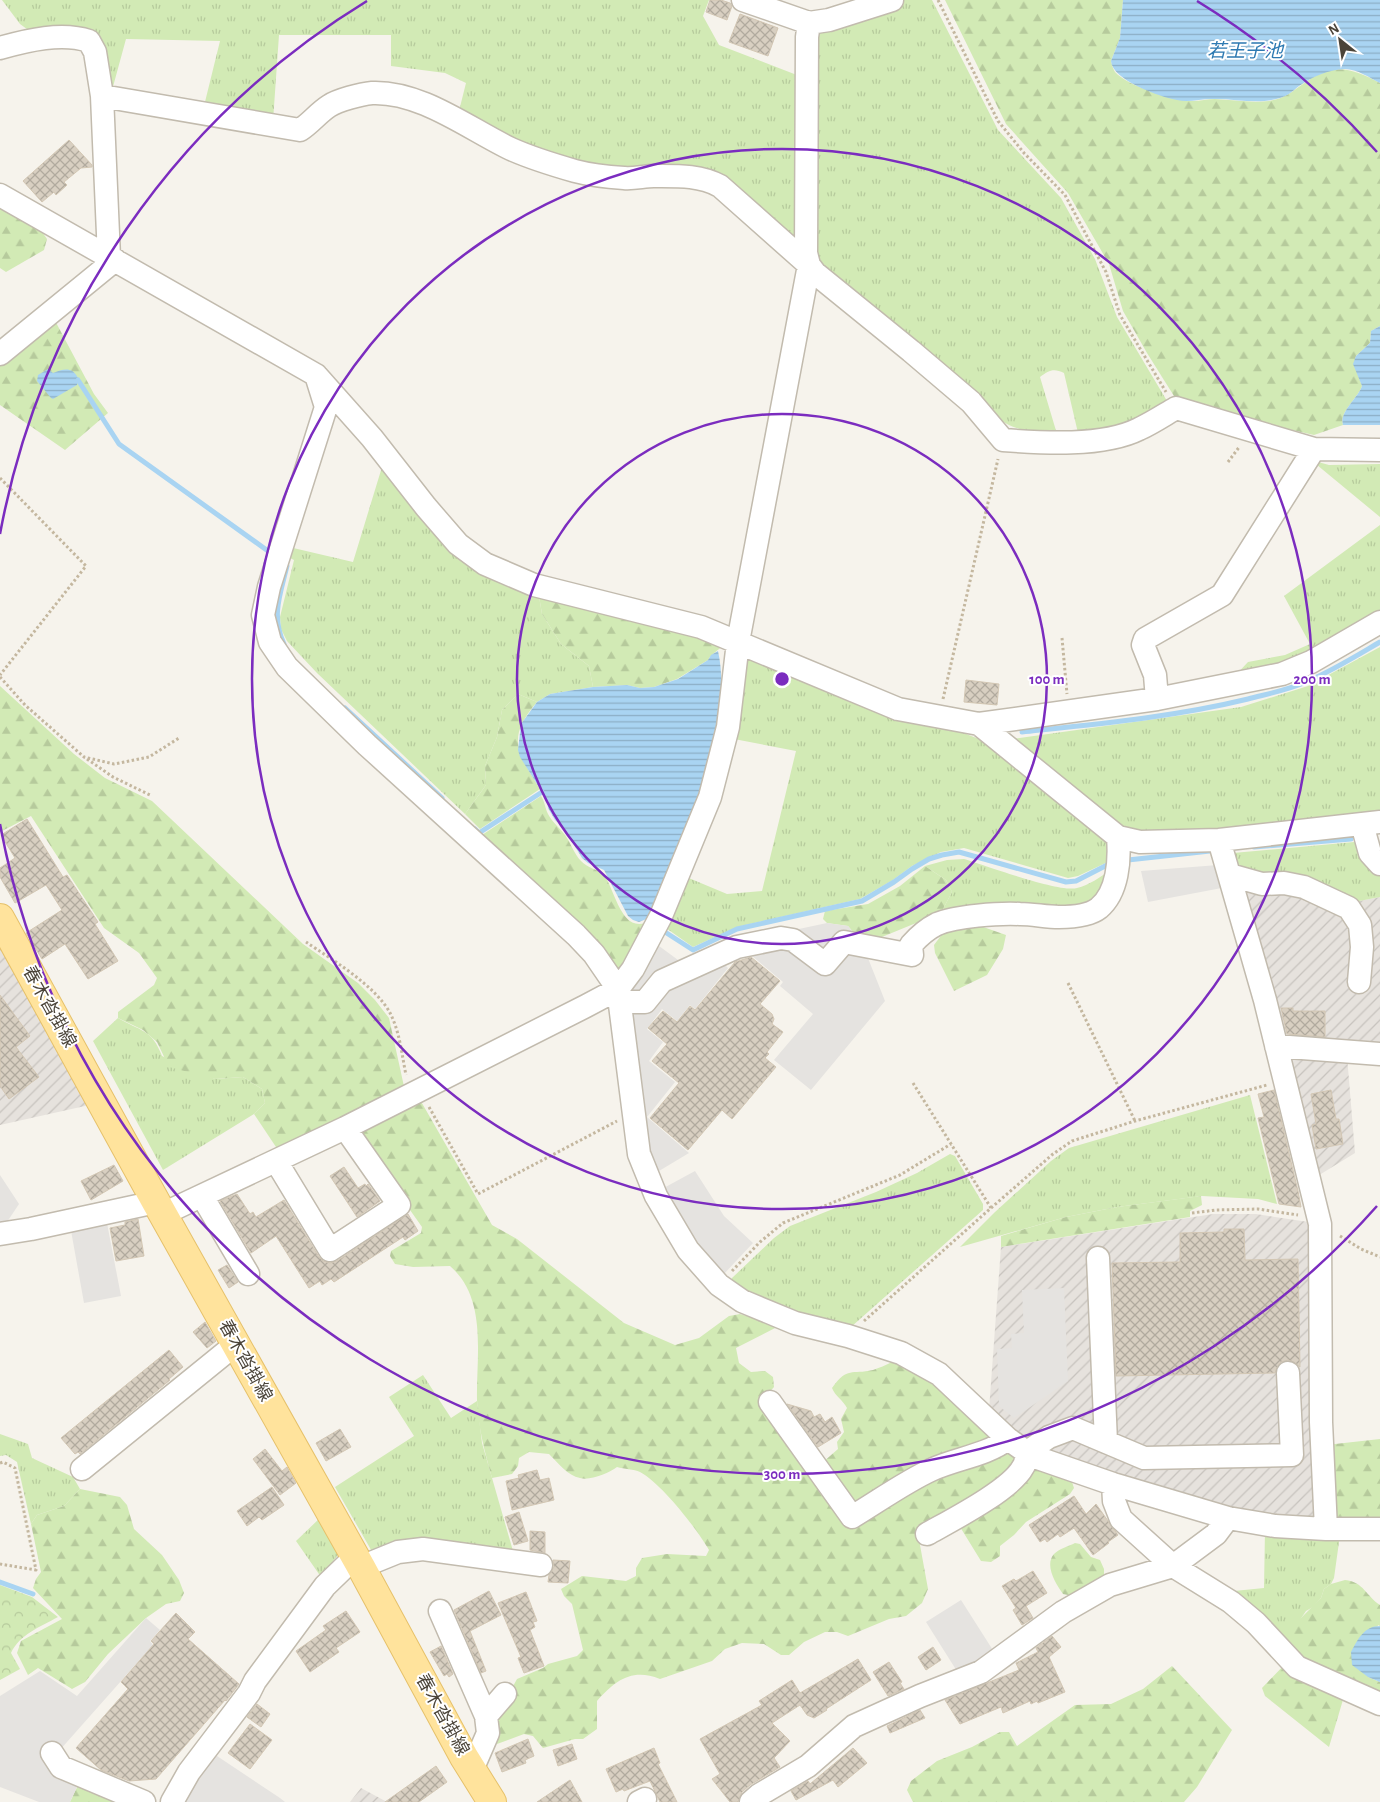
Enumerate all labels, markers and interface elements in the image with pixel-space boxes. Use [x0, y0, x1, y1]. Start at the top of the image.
north arrow [1315, 15, 1365, 65]
text: N [1326, 21, 1342, 38]
water label: 若王子池 [1207, 41, 1285, 61]
centre of rings [773, 670, 791, 688]
text: 100 m [1029, 672, 1065, 687]
text: 200 m [1293, 672, 1331, 687]
street label: 春木沓掛線 [19, 962, 80, 1051]
street label: 春木沓掛線 [215, 1316, 276, 1405]
text: 300 m [764, 1467, 800, 1482]
street label: 春木沓掛線 [412, 1670, 473, 1759]

